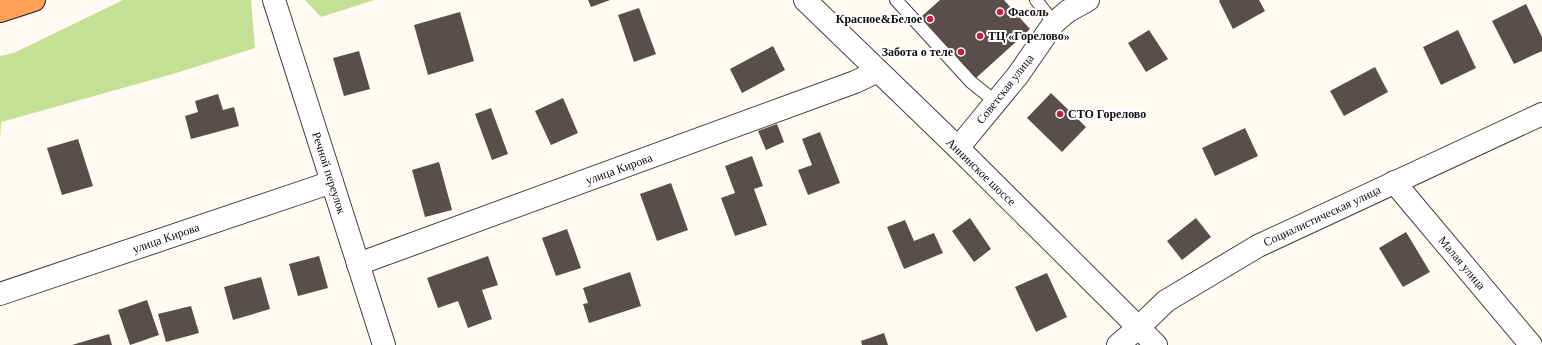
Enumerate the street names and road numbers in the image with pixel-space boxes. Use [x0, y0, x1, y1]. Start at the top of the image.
street label: Советская улица [973, 51, 1037, 127]
street label: Речной переулок [309, 130, 349, 216]
street label: Аннинское шоссе [943, 135, 1019, 209]
street label: улица Кирова [584, 150, 655, 188]
street label: Социалистическая улица [1261, 182, 1383, 249]
street label: улица Кирова [131, 220, 202, 256]
street label: Малая улица [1436, 233, 1489, 293]

